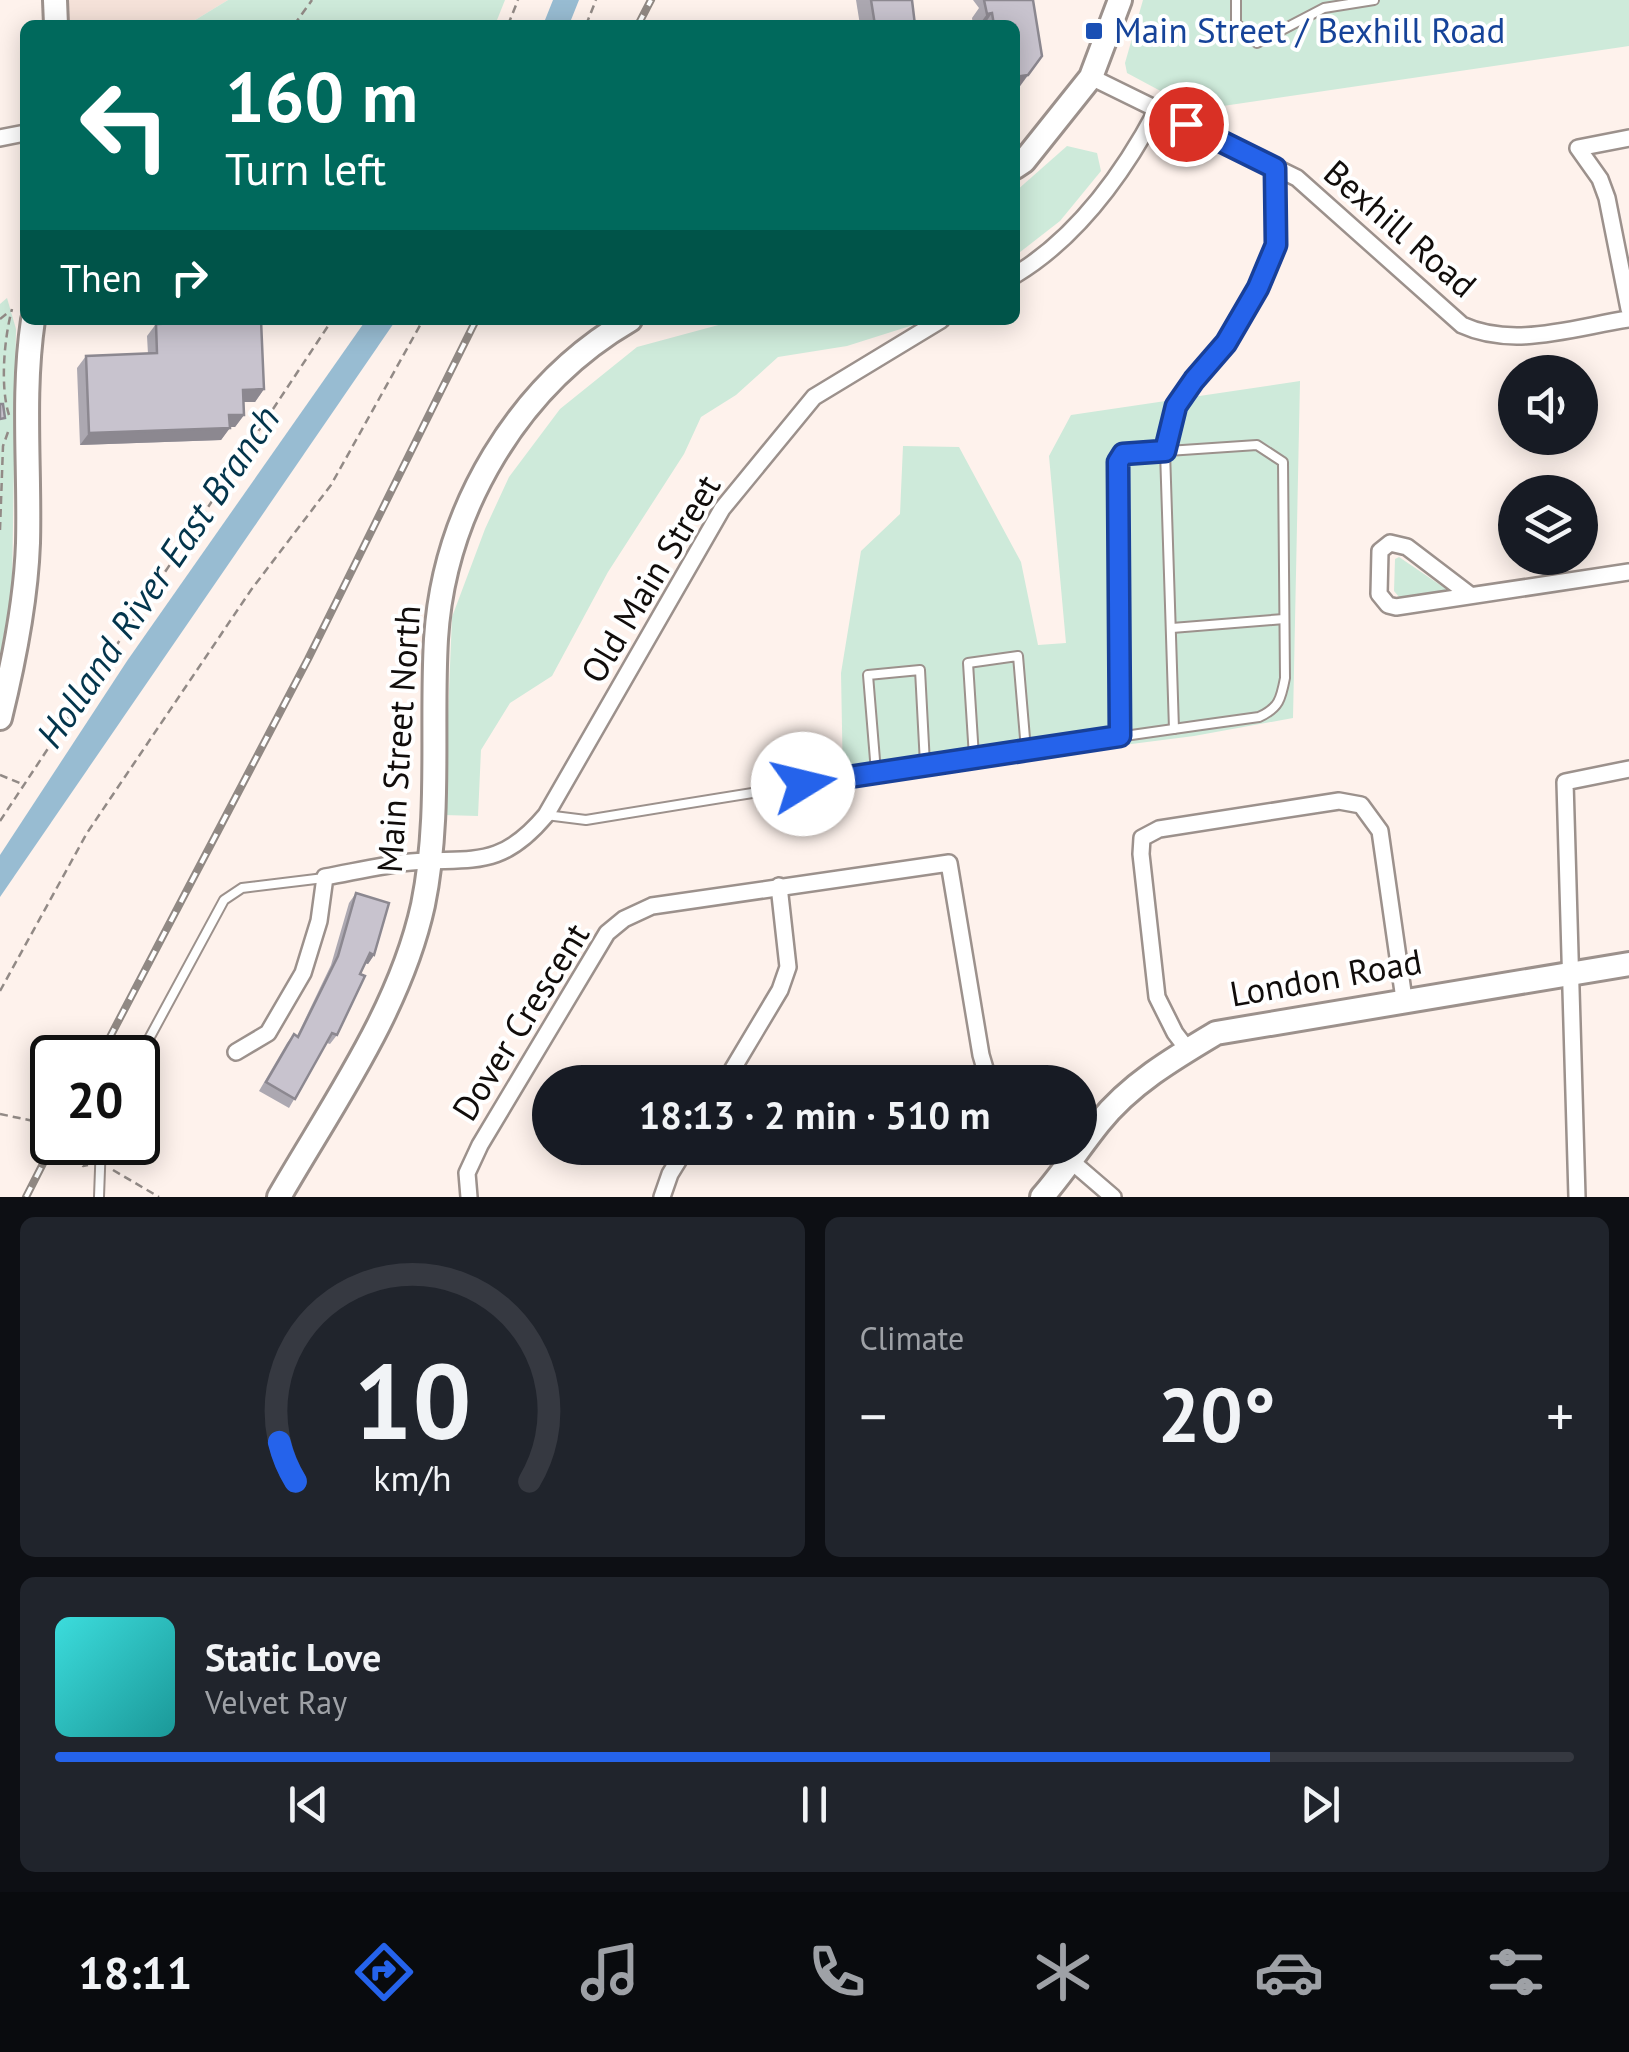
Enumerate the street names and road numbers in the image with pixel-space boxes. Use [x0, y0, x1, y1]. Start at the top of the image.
street label: Bexhill Road [1315, 149, 1487, 307]
street label: Old Main Street [570, 466, 730, 691]
street label: Main Street North [366, 604, 430, 874]
street label: Dover Crescent [441, 914, 599, 1129]
street label: London Road [1226, 938, 1425, 1017]

